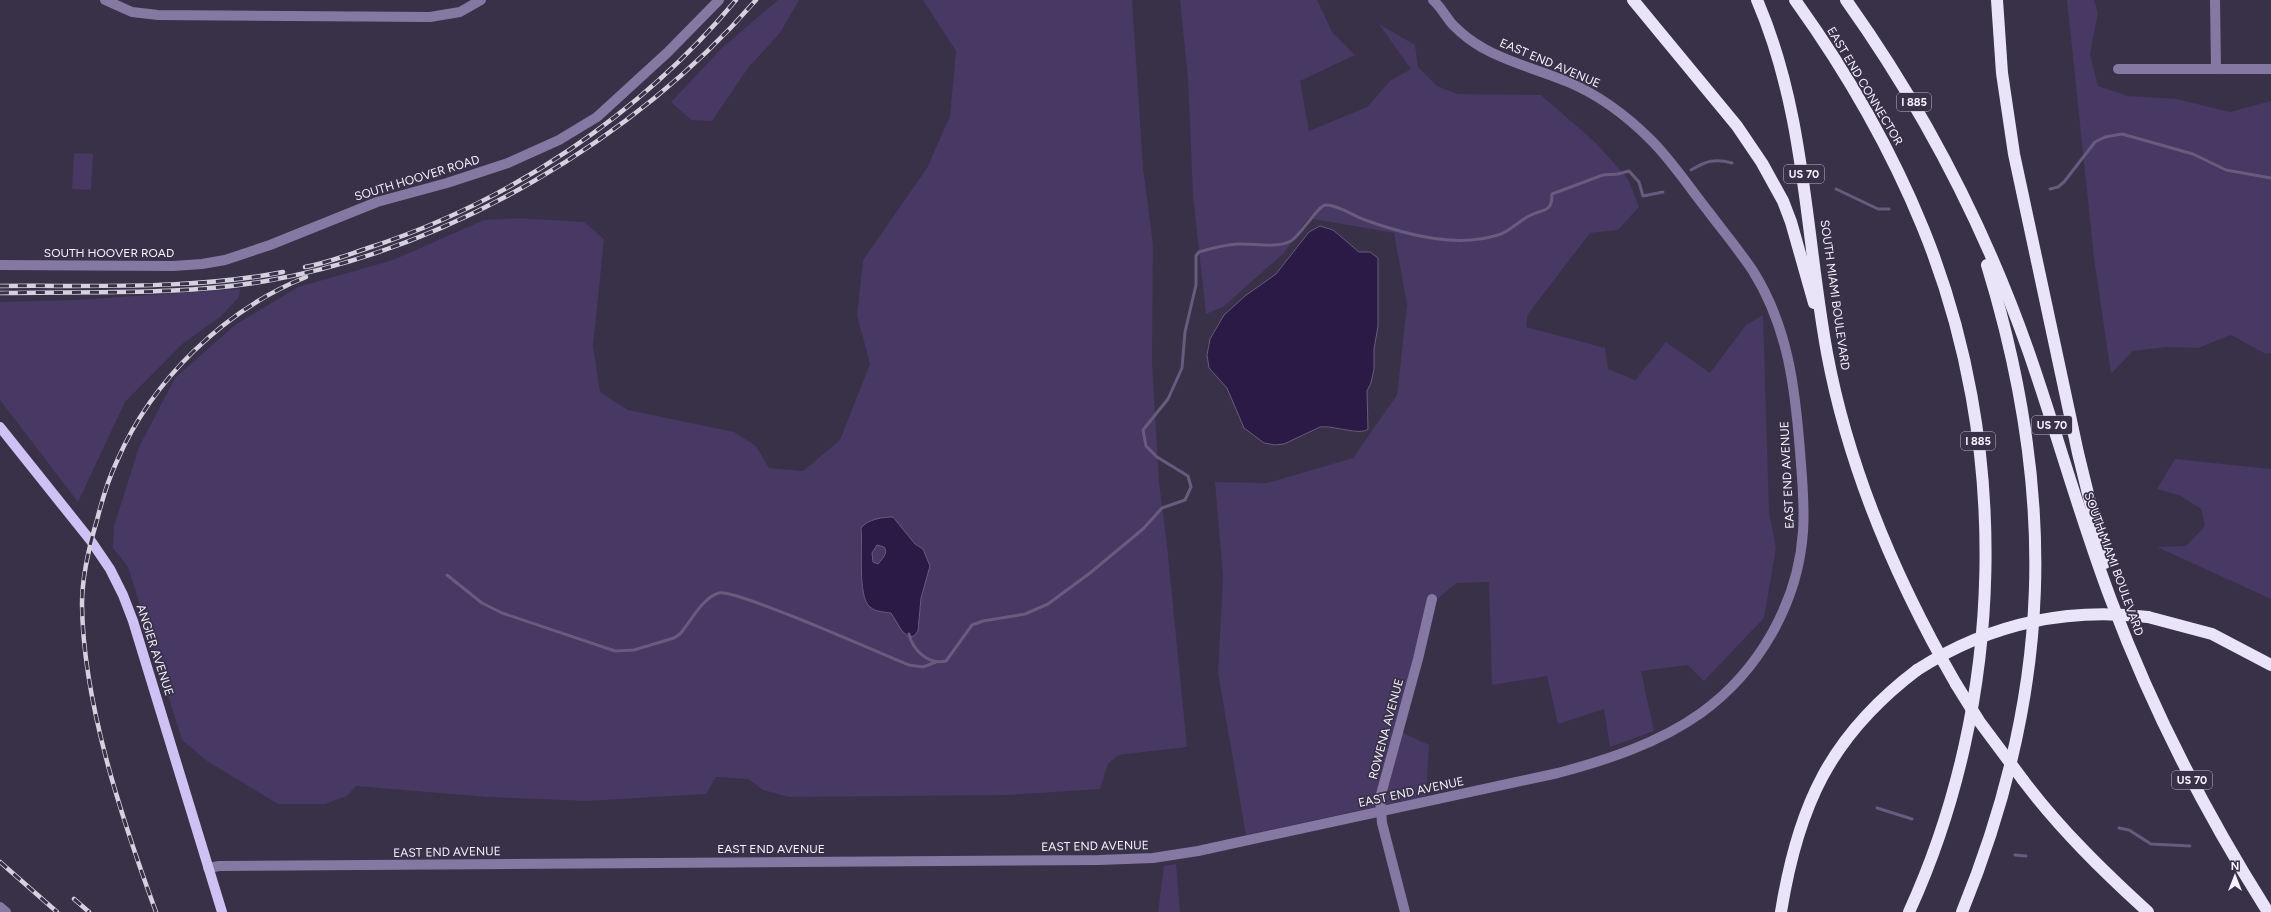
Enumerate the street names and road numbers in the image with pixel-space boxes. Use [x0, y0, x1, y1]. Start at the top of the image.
street label: EAST END CONNECTOR [1824, 24, 1906, 148]
street label: EAST END AVENUE [1498, 36, 1602, 90]
road number: I 885 [1897, 93, 1931, 111]
street label: SOUTH HOOVER ROAD [353, 152, 481, 204]
road number: US 70 [1784, 165, 1824, 183]
street label: SOUTH MIAMI BOULEVARD [1818, 219, 1852, 371]
street label: SOUTH HOOVER ROAD [44, 246, 174, 260]
road number: US 70 [2032, 416, 2072, 434]
street label: EAST END AVENUE [1777, 421, 1797, 529]
road number: I 885 [1961, 432, 1995, 450]
street label: SOUTH MIAMI BOULEVARD [2081, 490, 2147, 638]
street label: ANGIER AVENUE [134, 603, 176, 697]
street label: ROWENA AVENUE [1366, 677, 1406, 781]
road number: US 70 [2172, 771, 2212, 789]
street label: EAST END AVENUE [1357, 774, 1465, 810]
street label: EAST END AVENUE [1041, 838, 1149, 854]
street label: EAST END AVENUE [717, 842, 825, 856]
street label: EAST END AVENUE [393, 844, 501, 860]

